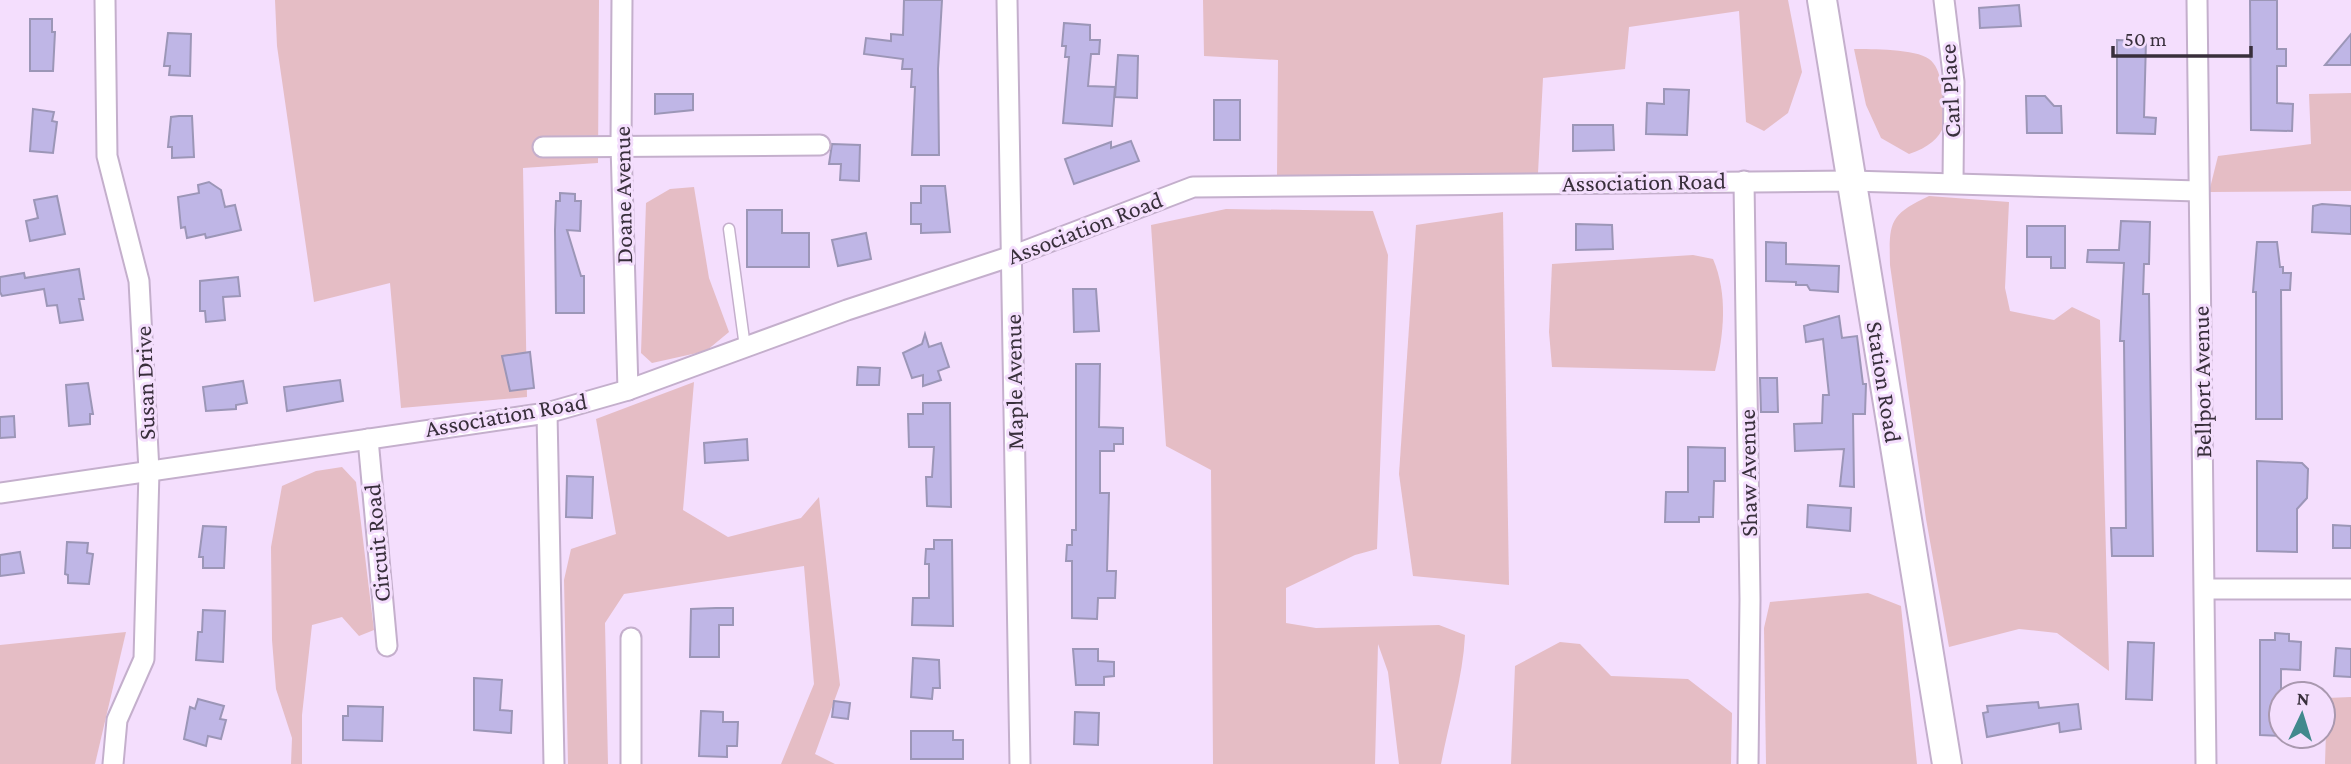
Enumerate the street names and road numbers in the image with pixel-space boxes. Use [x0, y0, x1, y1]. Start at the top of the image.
street label: Carl Place [1934, 43, 1965, 139]
street label: Doane Avenue [608, 126, 637, 264]
street label: Association Road [1562, 167, 1727, 196]
street label: Association Road [1003, 185, 1167, 270]
street label: Bellport Avenue [2187, 306, 2216, 458]
street label: Maple Avenue [999, 314, 1028, 450]
street label: Station Road [1862, 319, 1907, 445]
street label: Susan Drive [129, 326, 160, 440]
street label: Association Road [423, 387, 589, 442]
street label: Shaw Avenue [1733, 409, 1762, 537]
street label: Circuit Road [358, 482, 395, 603]

